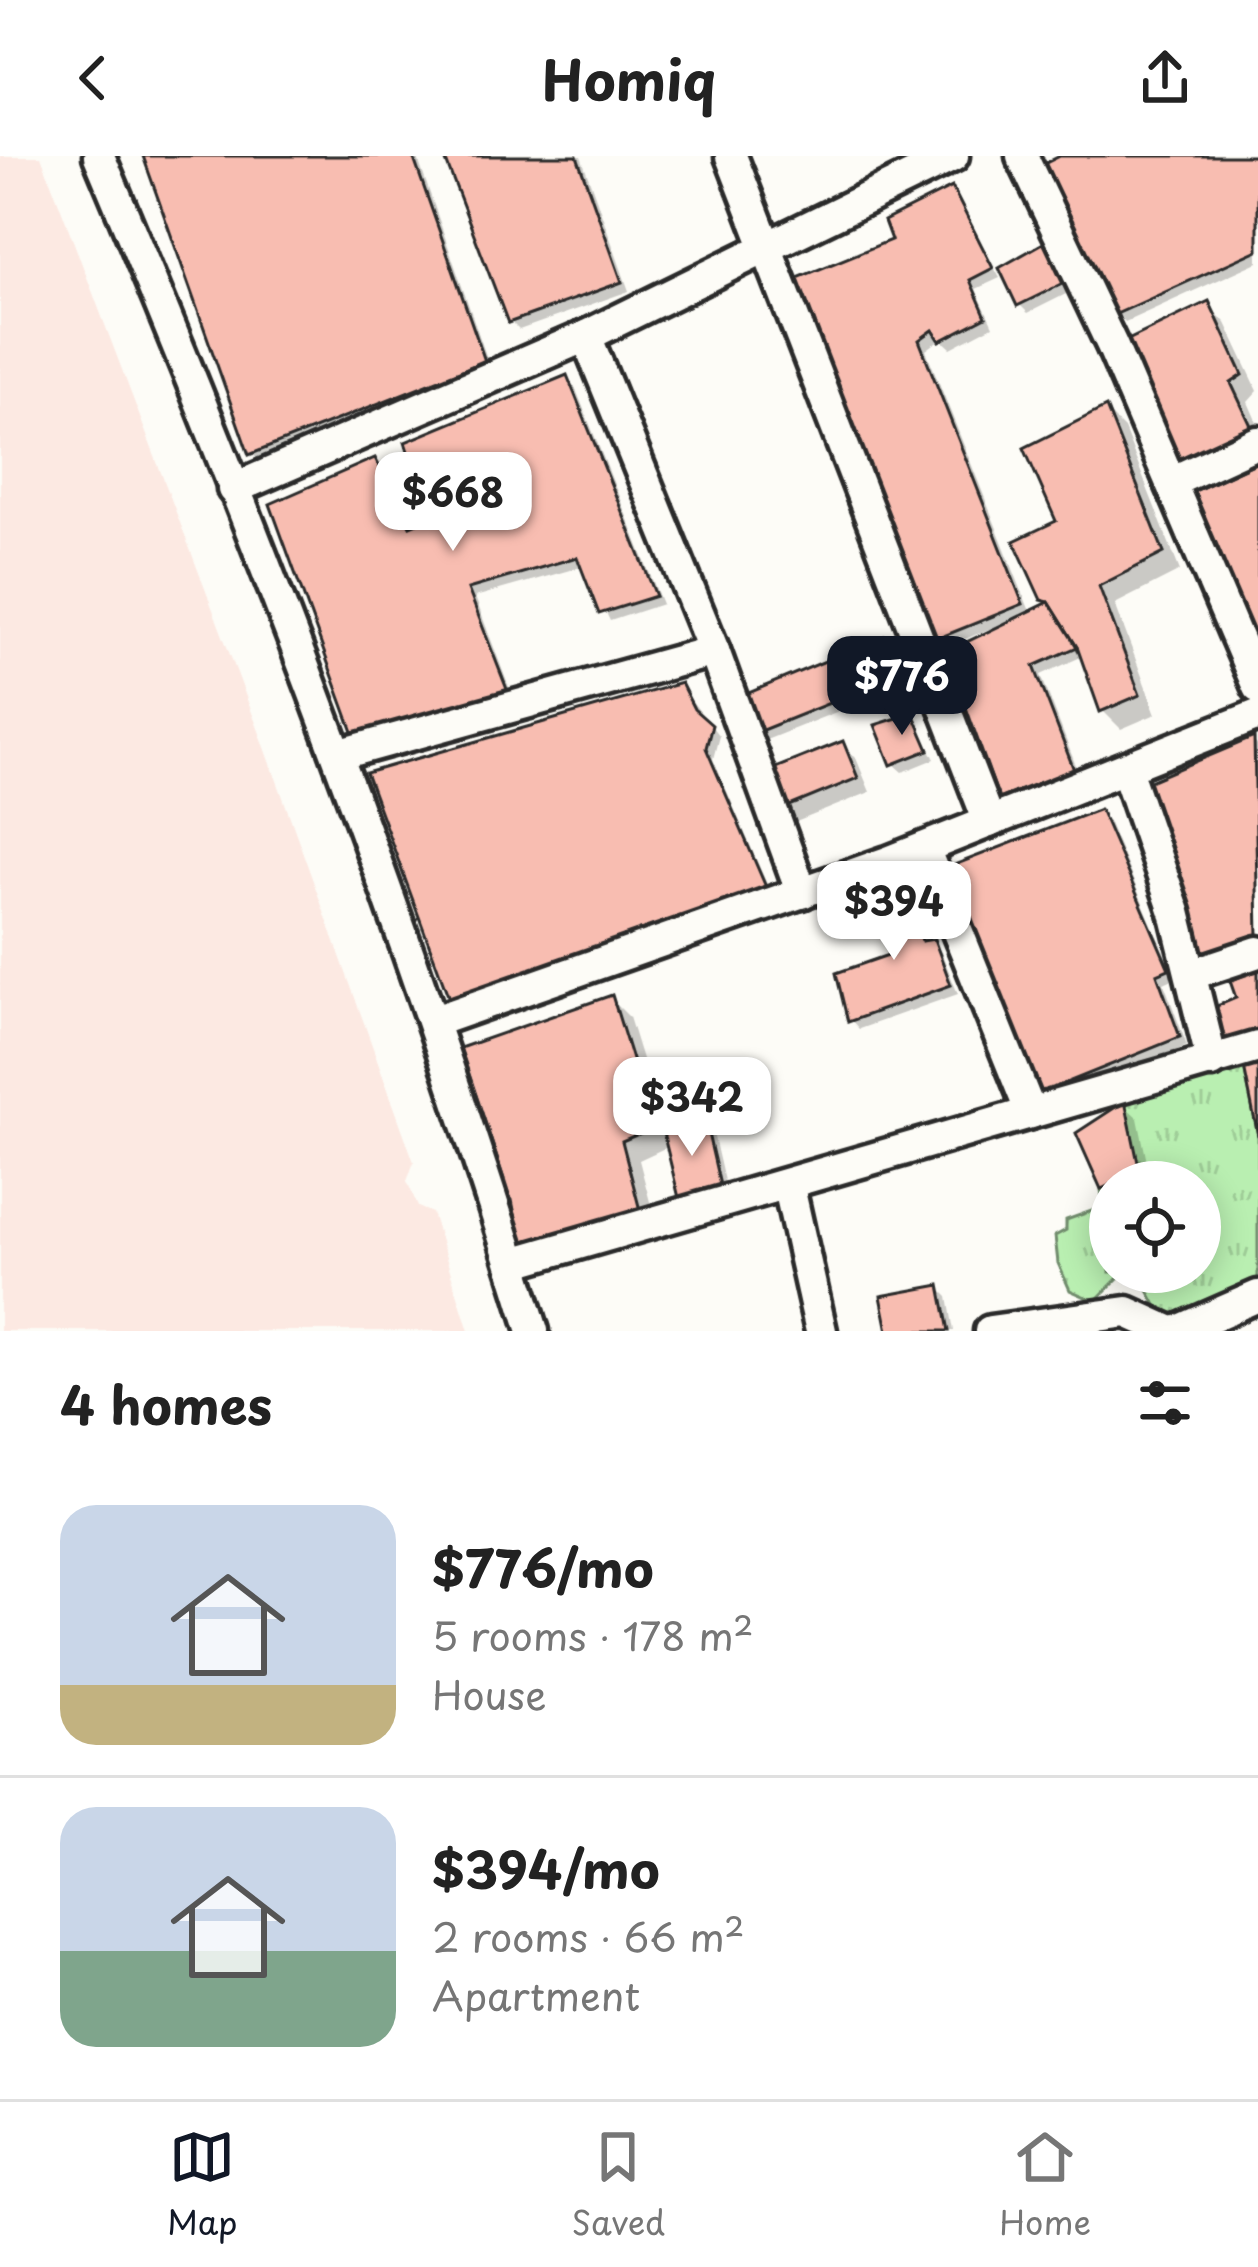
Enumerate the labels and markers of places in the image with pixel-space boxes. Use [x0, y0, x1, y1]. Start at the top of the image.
pin: $668 [382, 452, 524, 554]
pin: $776 [831, 636, 973, 738]
pin: $394 [823, 861, 965, 963]
pin: $342 [621, 1057, 763, 1159]

